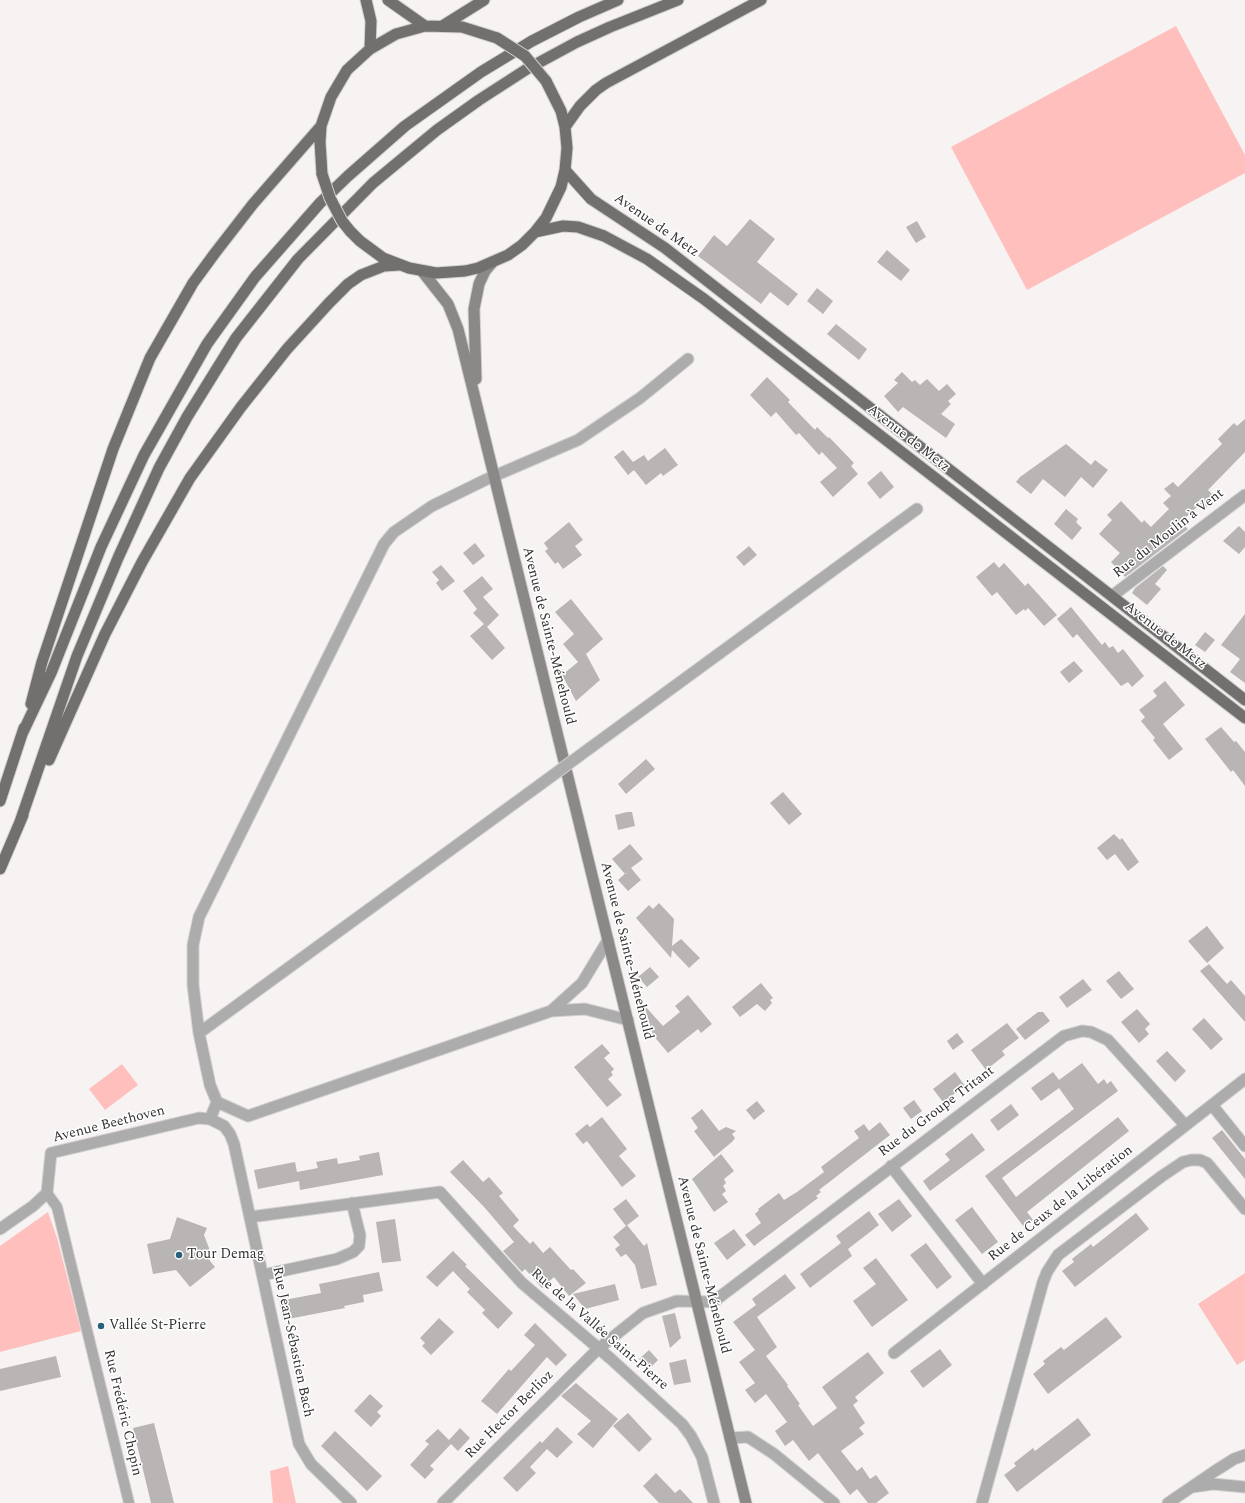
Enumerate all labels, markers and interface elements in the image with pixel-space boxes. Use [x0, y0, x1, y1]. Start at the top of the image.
street label: Avenue de Metz [610, 191, 702, 261]
street label: Avenue de Metz [864, 402, 952, 476]
street label: Rue du Moulin à Vent [1110, 486, 1228, 582]
street label: Avenue de Sainte-Ménehould [518, 545, 578, 727]
street label: Avenue de Metz [1121, 599, 1209, 673]
street label: Avenue de Sainte-Ménehould [596, 860, 656, 1042]
street label: Rue du Groupe Tritant [876, 1063, 998, 1161]
street label: Avenue Beethoven [51, 1103, 167, 1147]
street label: Rue de Ceux de la Libération [985, 1142, 1137, 1266]
street label: Avenue de Sainte-Ménehould [673, 1174, 733, 1356]
place label: Tour Demag [187, 1247, 264, 1263]
marker: Tour Demag [174, 1250, 184, 1260]
street label: Rue Jean-Sébastien Bach [268, 1265, 316, 1419]
street label: Rue de la Vallée Saint-Pierre [527, 1266, 671, 1394]
place label: Vallée St-Pierre [109, 1318, 206, 1334]
marker: Vallée St-Pierre [96, 1321, 106, 1331]
street label: Rue Frédéric Chopin [99, 1348, 145, 1478]
street label: Rue Hector Berlioz [462, 1367, 558, 1463]

